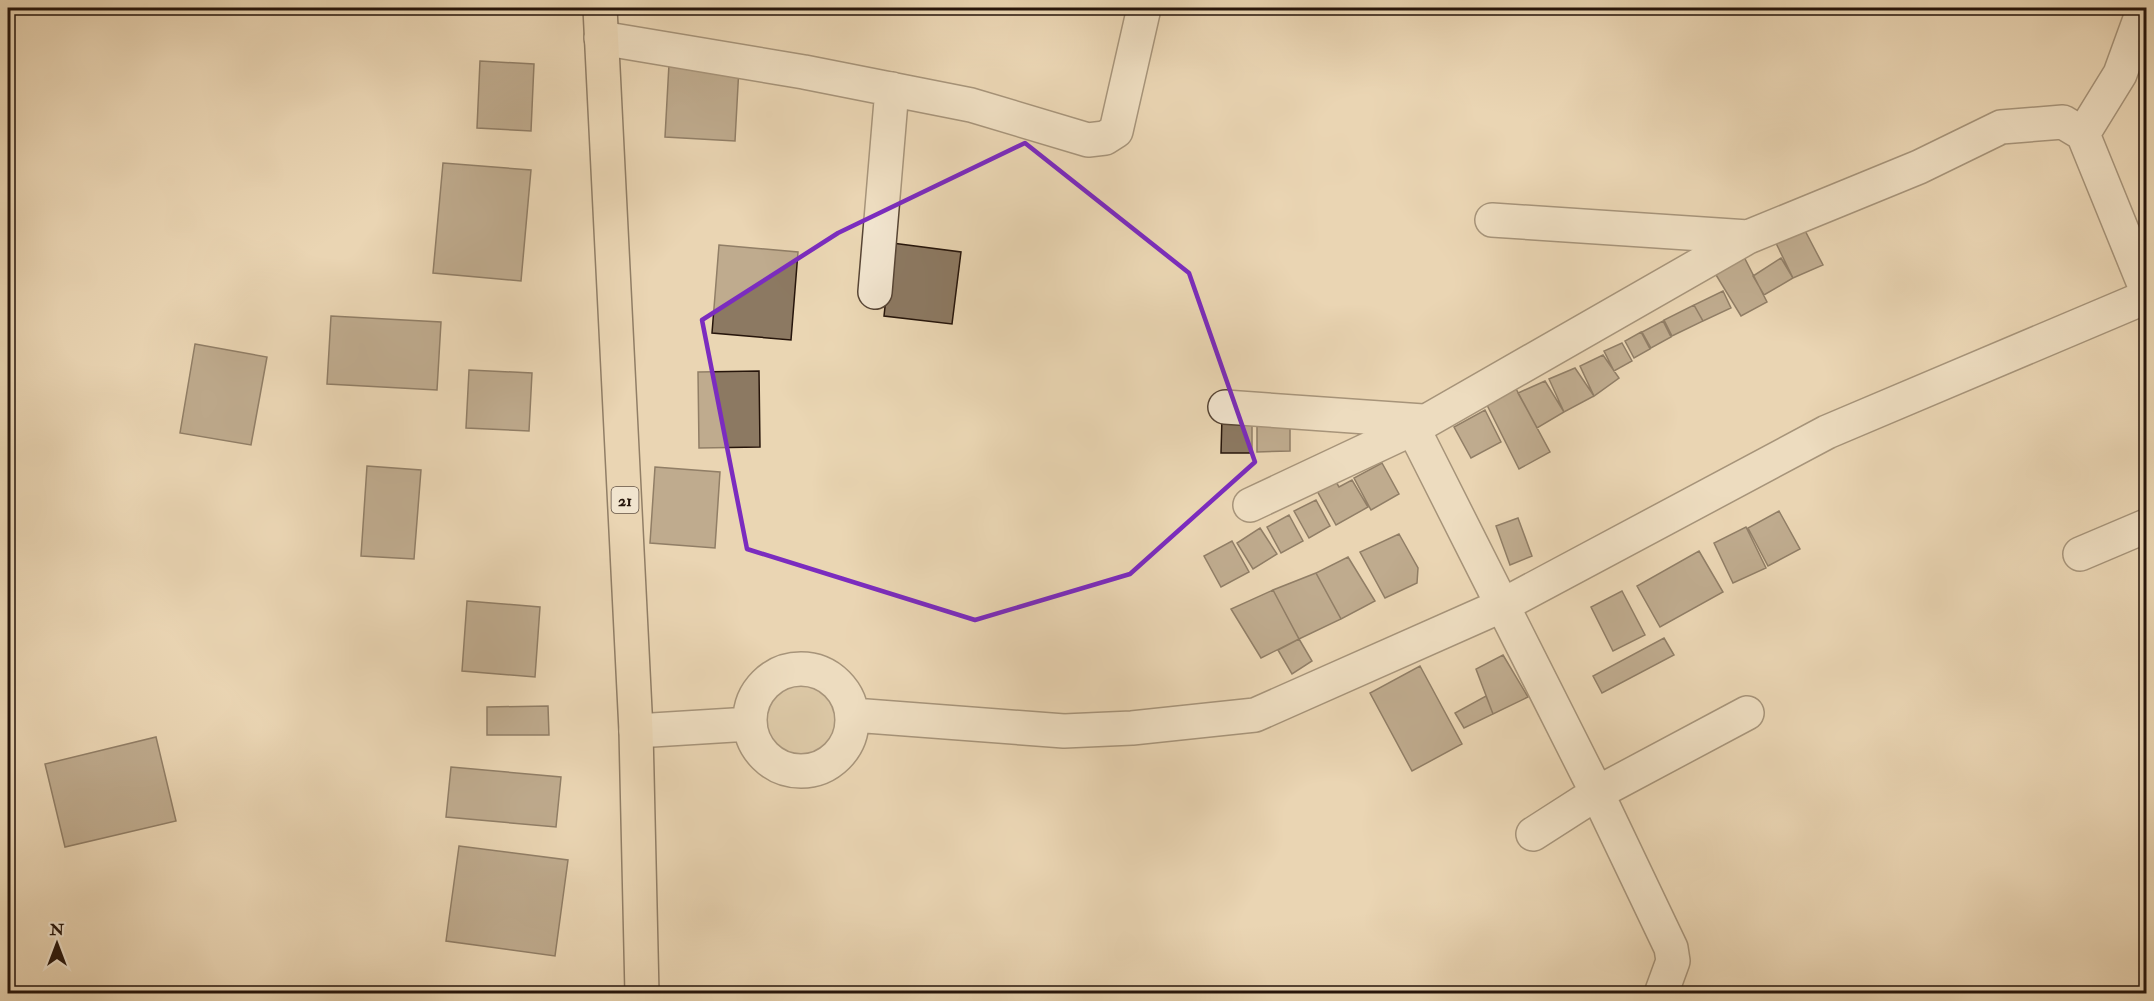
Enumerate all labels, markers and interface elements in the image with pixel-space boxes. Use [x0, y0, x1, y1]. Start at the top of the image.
road number: 21 [612, 487, 638, 513]
north arrow [27, 914, 87, 974]
text: N [49, 920, 65, 940]

